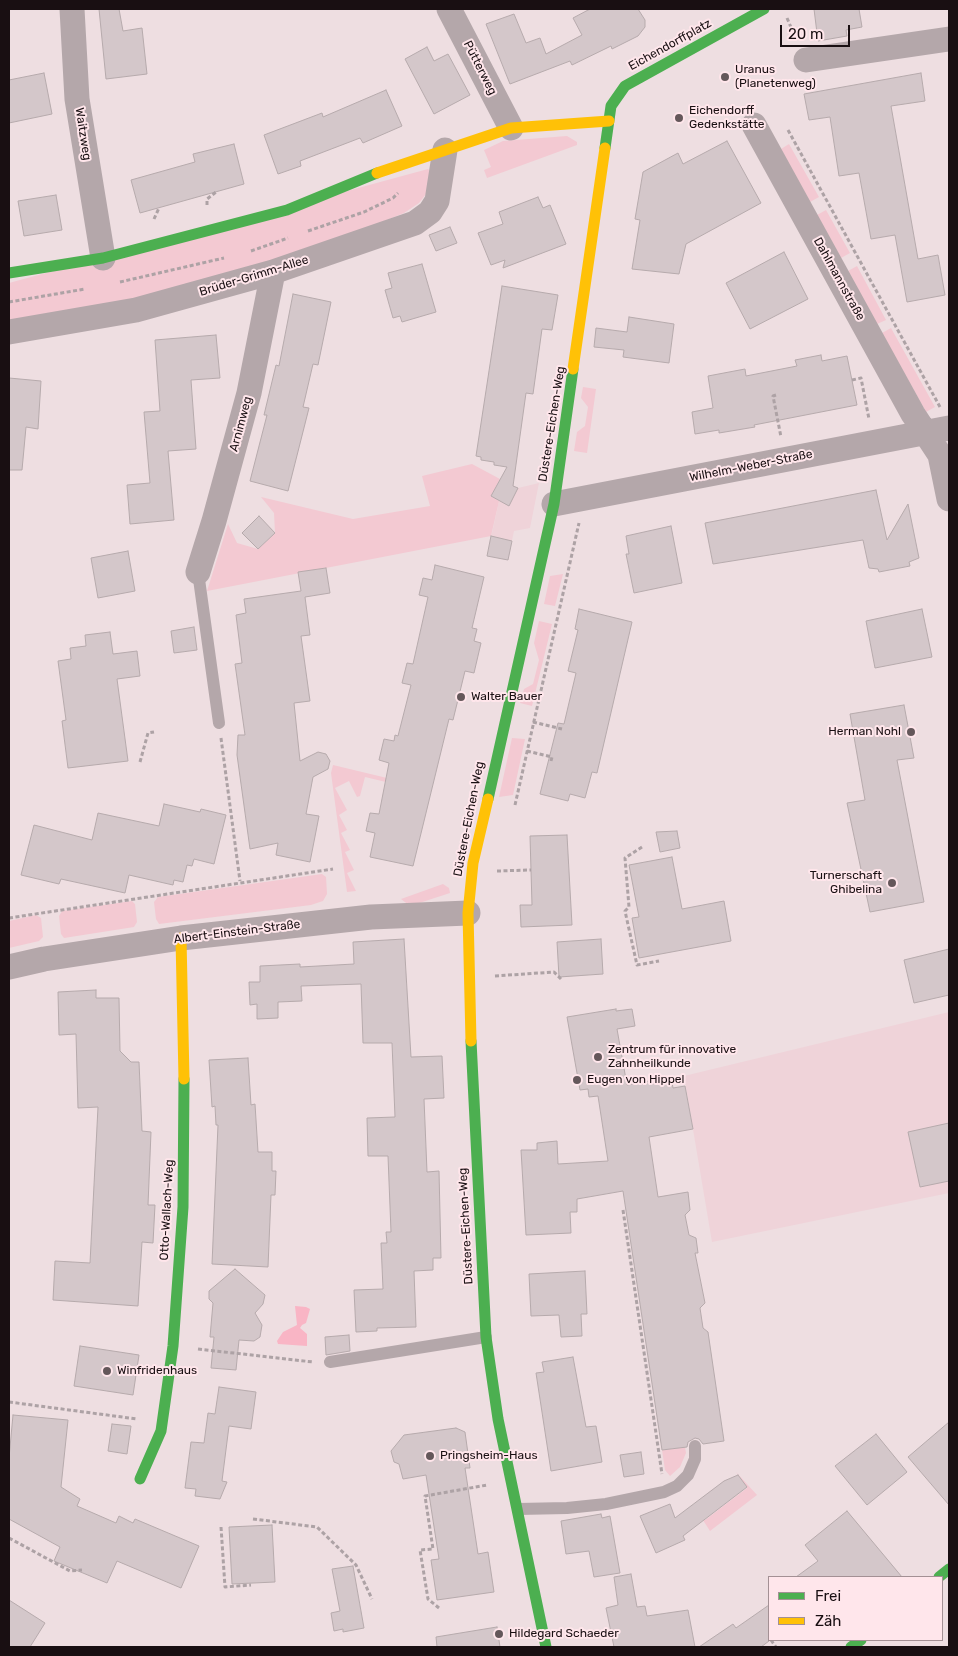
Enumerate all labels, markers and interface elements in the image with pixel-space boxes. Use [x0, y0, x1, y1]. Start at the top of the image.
scale bar [783, 15, 853, 47]
street label: Eichendorffplatz [626, 16, 714, 74]
text: 20 m [788, 25, 823, 43]
street label: Pütterweg [460, 38, 500, 98]
place label: Uranus (Planetenweg) [735, 63, 816, 91]
marker: Uranus (Planetenweg) [719, 71, 731, 83]
place label: Eichendorff Gedenkstätte [689, 104, 765, 132]
street label: Waitzweg [72, 107, 94, 161]
marker: Eichendorff Gedenkstätte [673, 112, 685, 124]
street label: Dahlmannstraße [810, 235, 868, 323]
street label: Brüder-Grimm-Allee [198, 253, 310, 299]
street label: Düstere-Eichen-Weg [536, 365, 568, 483]
street label: Arnimweg [227, 395, 255, 453]
street label: Wilhelm-Weber-Straße [688, 447, 814, 485]
place label: Walter Bauer [471, 690, 542, 704]
marker: Walter Bauer [455, 691, 467, 703]
place label: Herman Nohl [828, 725, 901, 739]
marker: Herman Nohl [905, 726, 917, 738]
street label: Düstere-Eichen-Weg [451, 760, 487, 878]
place label: Turnerschaft Ghibelina [810, 869, 882, 897]
marker: Turnerschaft Ghibelina [886, 877, 898, 889]
street label: Albert-Einstein-Straße [173, 917, 301, 947]
place label: Zentrum für innovative Zahnheilkunde [608, 1043, 736, 1071]
marker: Zentrum für innovative Zahnheilkunde [592, 1051, 604, 1063]
place label: Eugen von Hippel [587, 1073, 684, 1087]
marker: Eugen von Hippel [571, 1074, 583, 1086]
street label: Otto-Wallach-Weg [157, 1159, 177, 1261]
street label: Düstere-Eichen-Weg [456, 1167, 476, 1285]
place label: Winfridenhaus [117, 1364, 197, 1378]
marker: Winfridenhaus [101, 1365, 113, 1377]
place label: Pringsheim-Haus [440, 1449, 538, 1463]
marker: Pringsheim-Haus [424, 1450, 436, 1462]
legend [768, 1576, 943, 1641]
text: Frei [815, 1587, 841, 1605]
text: Zäh [815, 1612, 841, 1630]
place label: Hildegard Schaeder [509, 1627, 619, 1641]
marker: Hildegard Schaeder [493, 1628, 505, 1640]

